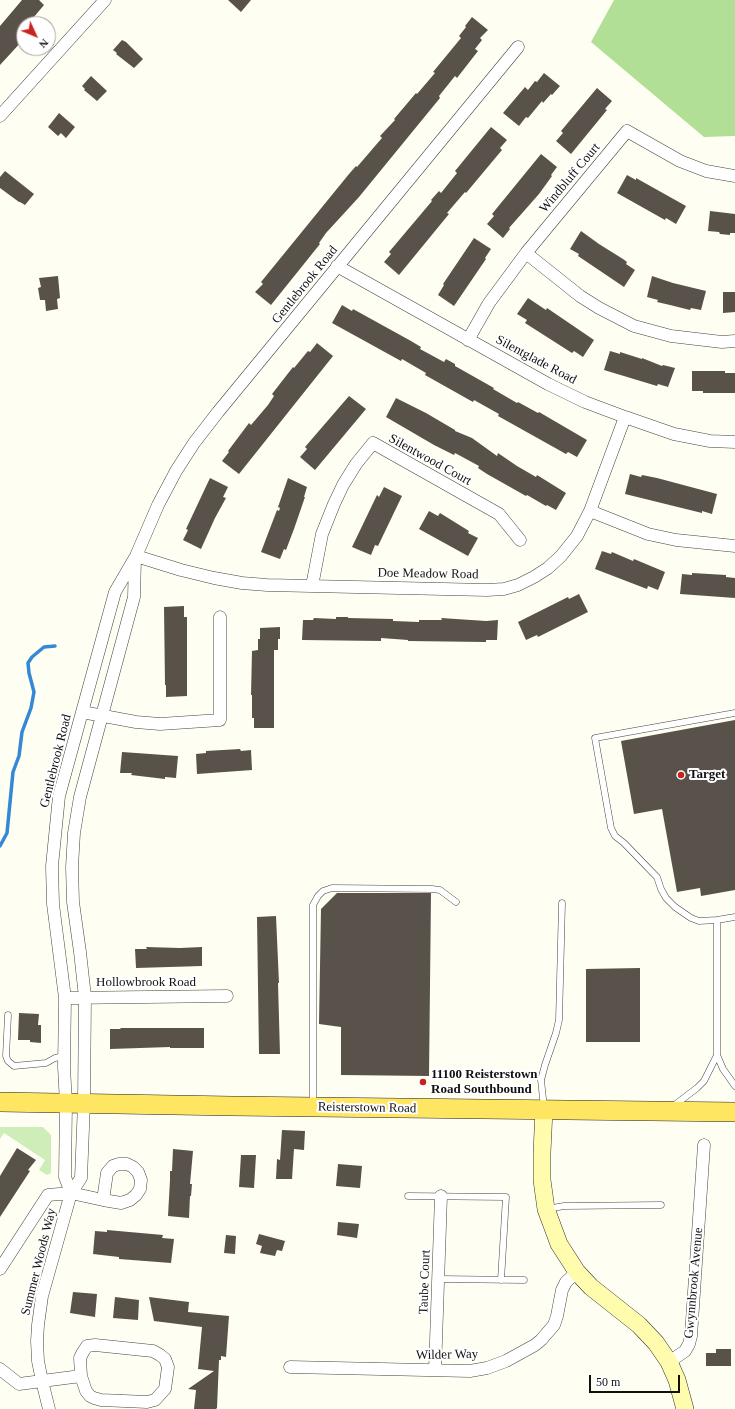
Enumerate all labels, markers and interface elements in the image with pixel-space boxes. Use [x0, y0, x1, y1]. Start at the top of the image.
north arrow [16, 16, 56, 56]
text: N [37, 37, 51, 51]
street label: Windbluff Court [536, 140, 604, 216]
street label: Gentlebrook Road [269, 243, 341, 327]
street label: Silentglade Road [493, 332, 579, 388]
street label: Silentwood Court [386, 431, 474, 489]
street label: Doe Meadow Road [377, 565, 479, 583]
street label: Gentlebrook Road [37, 713, 75, 809]
place label: Target [689, 767, 725, 783]
marker: Target [676, 770, 686, 780]
street label: Hollowbrook Road [96, 975, 196, 991]
place label: 11100 Reisterstown Road Southbound [431, 1067, 538, 1098]
marker: 11100 Reisterstown Road Southbound [418, 1077, 428, 1087]
street label: Reisterstown Road [318, 1099, 416, 1117]
street label: Summer Woods Way [18, 1207, 60, 1317]
street label: Gwynnbrook Avenue [681, 1227, 707, 1339]
street label: Taube Court [416, 1250, 434, 1314]
street label: Wilder Way [416, 1347, 478, 1363]
scale bar [591, 1367, 682, 1393]
text: 50 m [596, 1375, 620, 1389]

